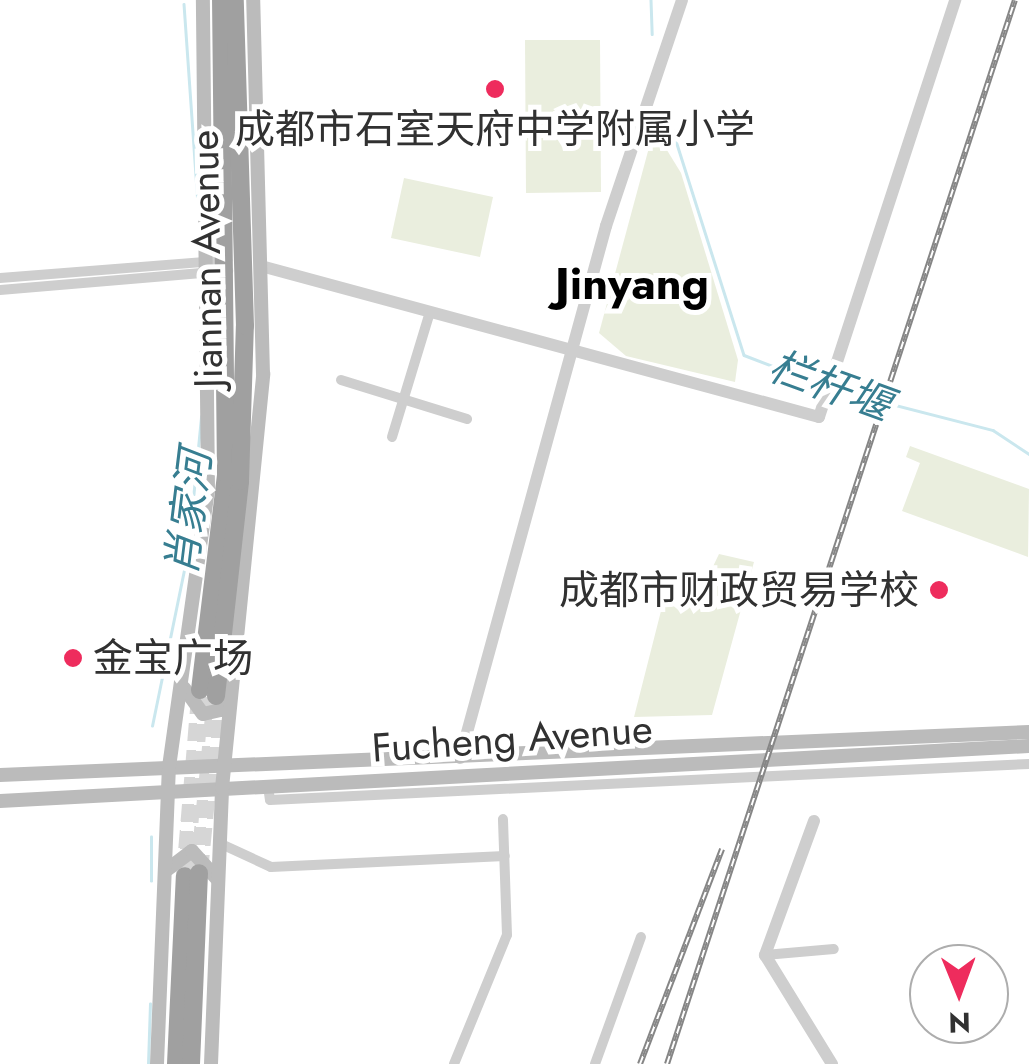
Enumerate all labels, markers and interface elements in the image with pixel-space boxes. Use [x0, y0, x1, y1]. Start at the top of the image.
marker: 成都市石室天府中学附属小学 [484, 78, 506, 100]
place label: 成都市石室天府中学附属小学 [235, 105, 755, 153]
street label: Jiannan Avenue [180, 130, 232, 388]
district label: Jinyang [555, 257, 709, 311]
water label: 栏杆堰 [762, 341, 898, 431]
water label: 肖家河 [156, 447, 222, 579]
place label: 成都市财政贸易学校 [559, 566, 919, 614]
marker: 成都市财政贸易学校 [928, 579, 950, 601]
place label: 金宝广场 [93, 634, 253, 682]
marker: 金宝广场 [62, 647, 84, 669]
street label: Fucheng Avenue [370, 704, 654, 772]
north arrow [909, 944, 1009, 1044]
text: N [948, 1002, 971, 1043]

